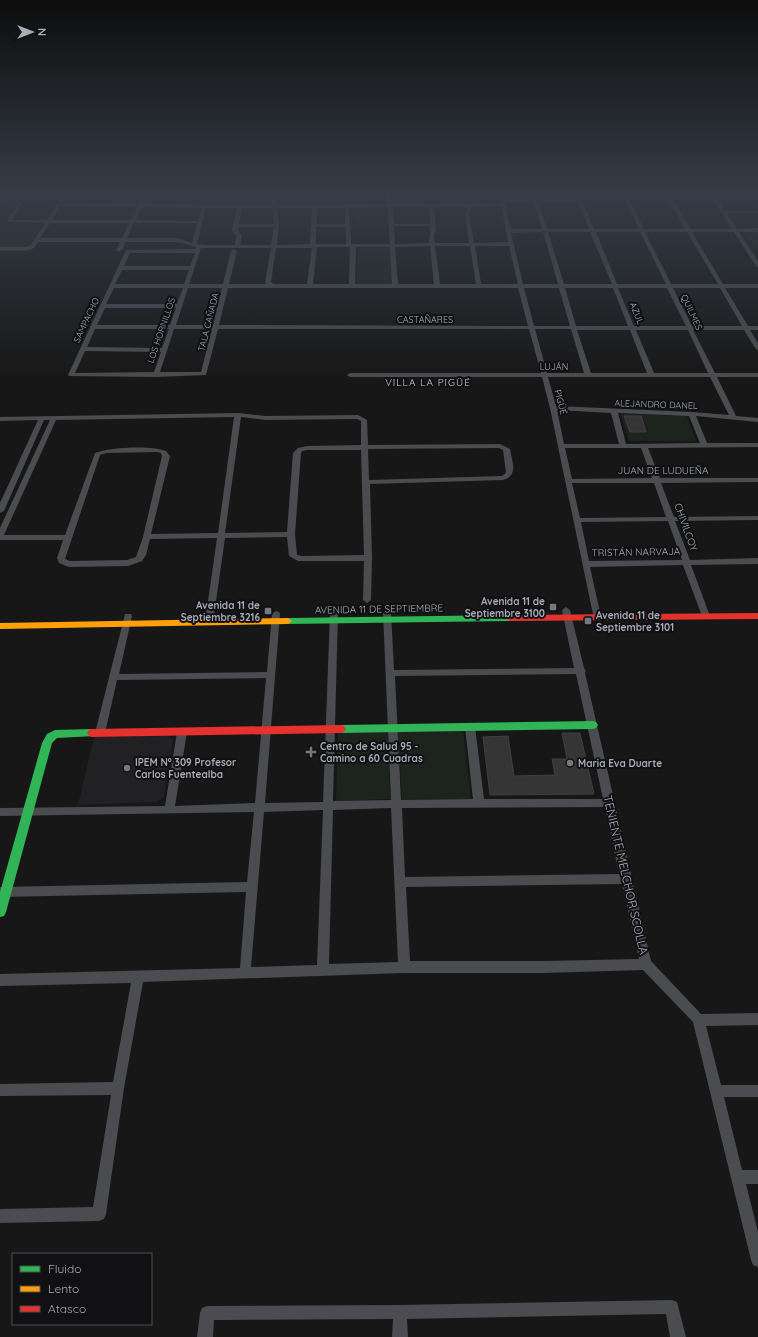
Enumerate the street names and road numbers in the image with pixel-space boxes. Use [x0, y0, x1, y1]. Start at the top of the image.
street label: TALA CAÑADA [195, 291, 221, 353]
street label: QUILMES [679, 292, 705, 332]
street label: SAMPACHO [71, 296, 101, 344]
street label: LOS HORNILLOS [145, 296, 177, 364]
street label: AZUL [628, 300, 646, 326]
street label: CASTAÑARES [397, 314, 453, 325]
street label: LUJÁN [540, 361, 568, 372]
street label: PIGÜÉ [553, 388, 569, 416]
street label: ALEJANDRO DANEL [614, 397, 698, 411]
street label: JUAN DE LUDUEÑA [618, 464, 709, 477]
street label: CHIVILCOY [671, 501, 701, 553]
street label: TRISTÁN NARVAJA [592, 545, 681, 559]
street label: AVENIDA 11 DE SEPTIEMBRE [315, 601, 444, 617]
street label: TENIENTE MELCHOR SCOLLA [600, 794, 652, 956]

